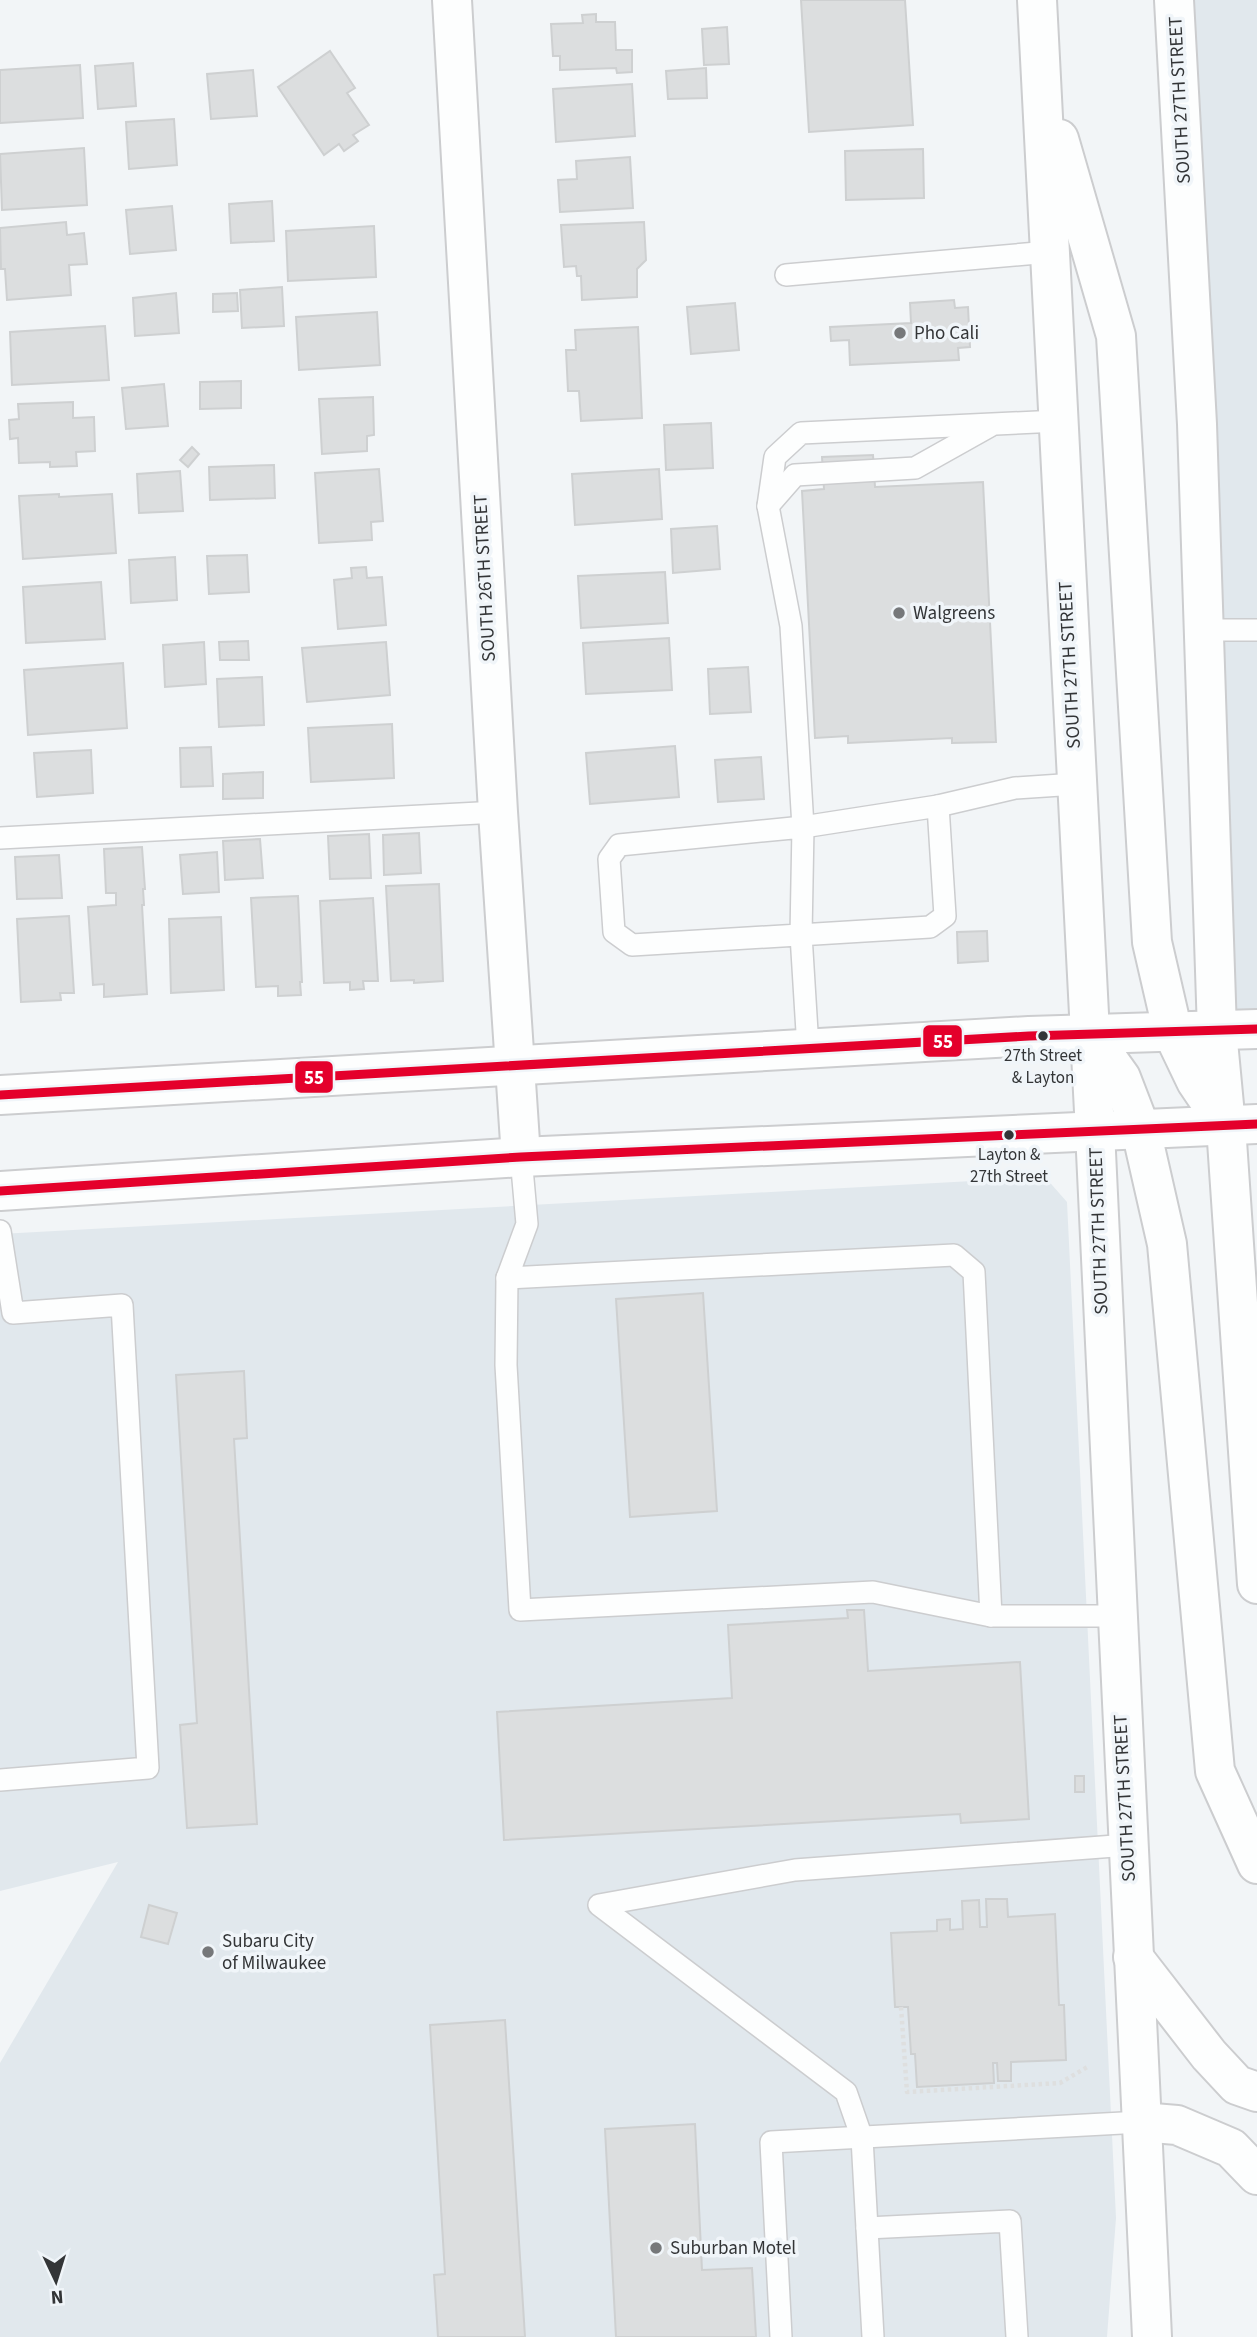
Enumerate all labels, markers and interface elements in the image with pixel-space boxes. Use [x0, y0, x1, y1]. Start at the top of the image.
street label: SOUTH 27TH STREET [1162, 16, 1198, 184]
place label: Pho Cali [914, 320, 979, 347]
marker: Pho Cali [892, 325, 908, 341]
street label: SOUTH 26TH STREET [467, 494, 503, 662]
street label: SOUTH 27TH STREET [1052, 581, 1088, 749]
place label: Walgreens [913, 600, 995, 627]
marker: Walgreens [891, 605, 907, 621]
line badge: 55 [922, 1024, 963, 1058]
text: 55 [933, 1029, 953, 1056]
marker: 27th Street & Layton [1036, 1029, 1050, 1043]
place label: 27th Street & Layton [1004, 1044, 1082, 1090]
line badge: 55 [294, 1060, 334, 1094]
text: 55 [304, 1065, 324, 1092]
marker: Layton & 27th Street [1002, 1128, 1016, 1142]
place label: Layton & 27th Street [970, 1143, 1048, 1189]
street label: SOUTH 27TH STREET [1083, 1147, 1115, 1315]
street label: SOUTH 27TH STREET [1107, 1714, 1143, 1882]
place label: Subaru City of Milwaukee [222, 1928, 326, 1977]
marker: Subaru City of Milwaukee [200, 1944, 216, 1960]
place label: Suburban Motel [670, 2235, 796, 2262]
marker: Suburban Motel [648, 2240, 664, 2256]
north arrow [21, 2246, 91, 2316]
text: N [50, 2283, 64, 2310]

